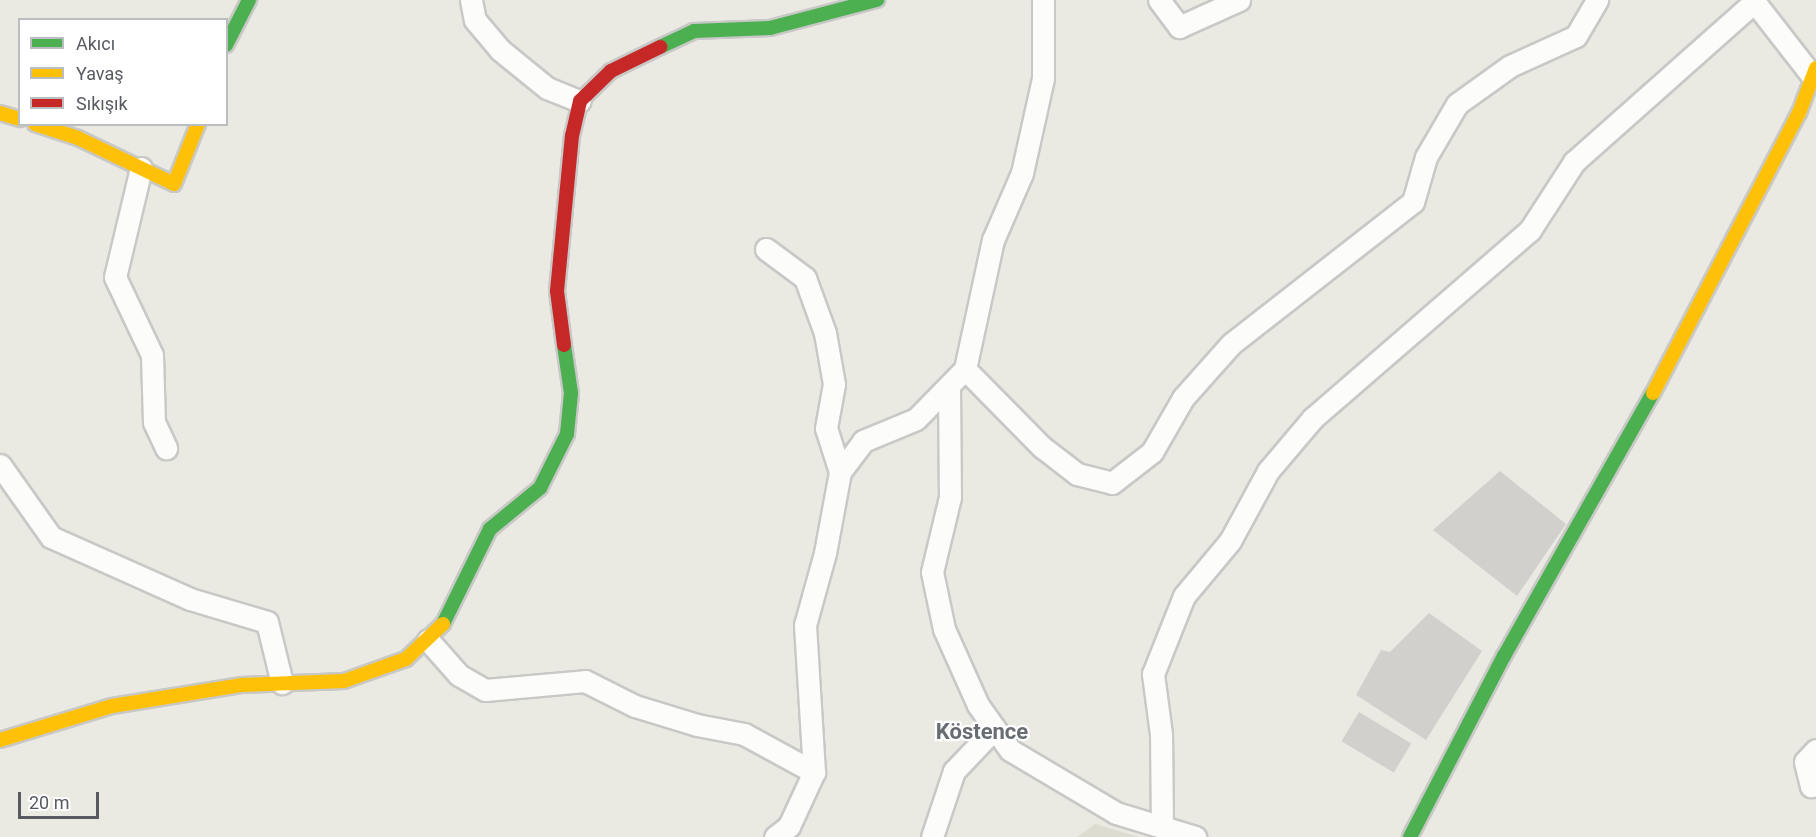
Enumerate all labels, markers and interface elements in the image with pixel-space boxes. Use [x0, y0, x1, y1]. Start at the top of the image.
legend [18, 18, 228, 126]
text: Akıcı [76, 33, 115, 54]
text: Yavaş [76, 63, 124, 84]
text: Sıkışık [76, 93, 128, 114]
district label: Köstence [936, 719, 1028, 745]
scale bar [21, 780, 102, 818]
text: 20 m [29, 792, 69, 813]

